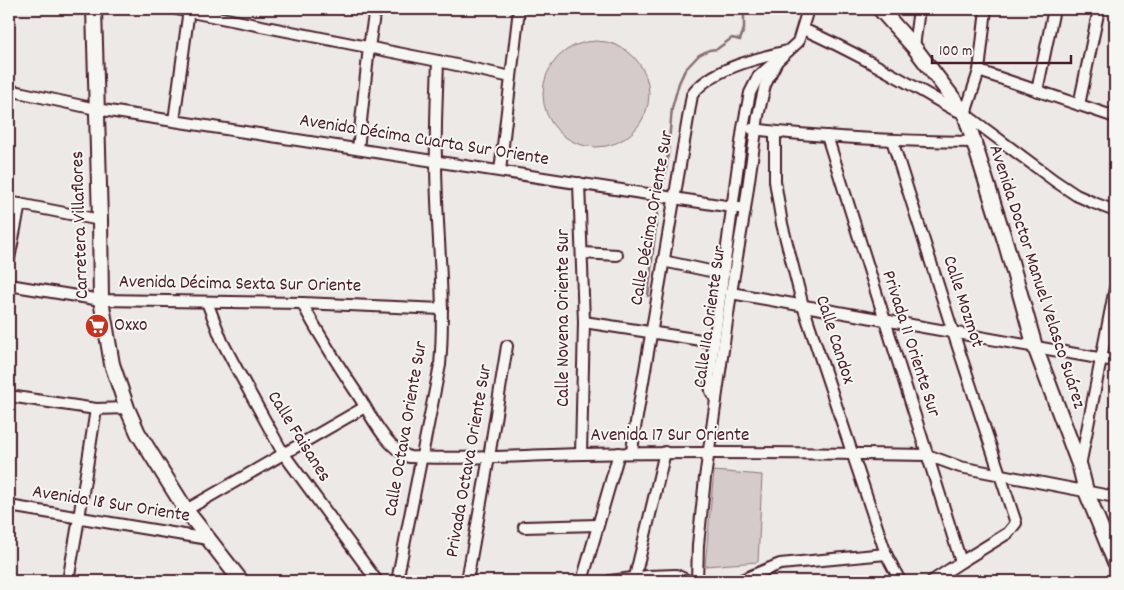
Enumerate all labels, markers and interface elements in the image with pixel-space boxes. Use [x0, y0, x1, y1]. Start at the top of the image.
scale bar [932, 32, 1070, 64]
text: 100 m [939, 41, 972, 63]
street label: Avenida Décima Cuarta Sur Oriente [297, 108, 551, 174]
street label: Calle Décima Oriente Sur [624, 128, 682, 308]
street label: Avenida Doctor Manuel Velasco Suárez [980, 142, 1092, 412]
street label: Carretera Villaflores [65, 150, 97, 300]
street label: Calle Novena Oriente Sur [551, 229, 578, 407]
street label: Calle 11a Oriente Sur [688, 244, 734, 390]
street label: Calle Mozmot [934, 252, 990, 352]
street label: Privada 11 Oriente Sur [874, 267, 946, 421]
street label: Avenida Décima Sexta Sur Oriente [119, 269, 361, 301]
street label: Calle Candox [807, 292, 861, 388]
supermarket icon: Oxxo [84, 313, 110, 339]
place label: Oxxo [114, 313, 147, 340]
street label: Calle Octava Oriente Sur [378, 339, 436, 519]
street label: Privada Octava Oriente Sur [440, 362, 500, 560]
street label: Calle Faisanes [259, 386, 337, 488]
street label: Avenida 17 Sur Oriente [591, 423, 749, 450]
street label: Avenida 18 Sur Oriente [30, 479, 192, 531]

